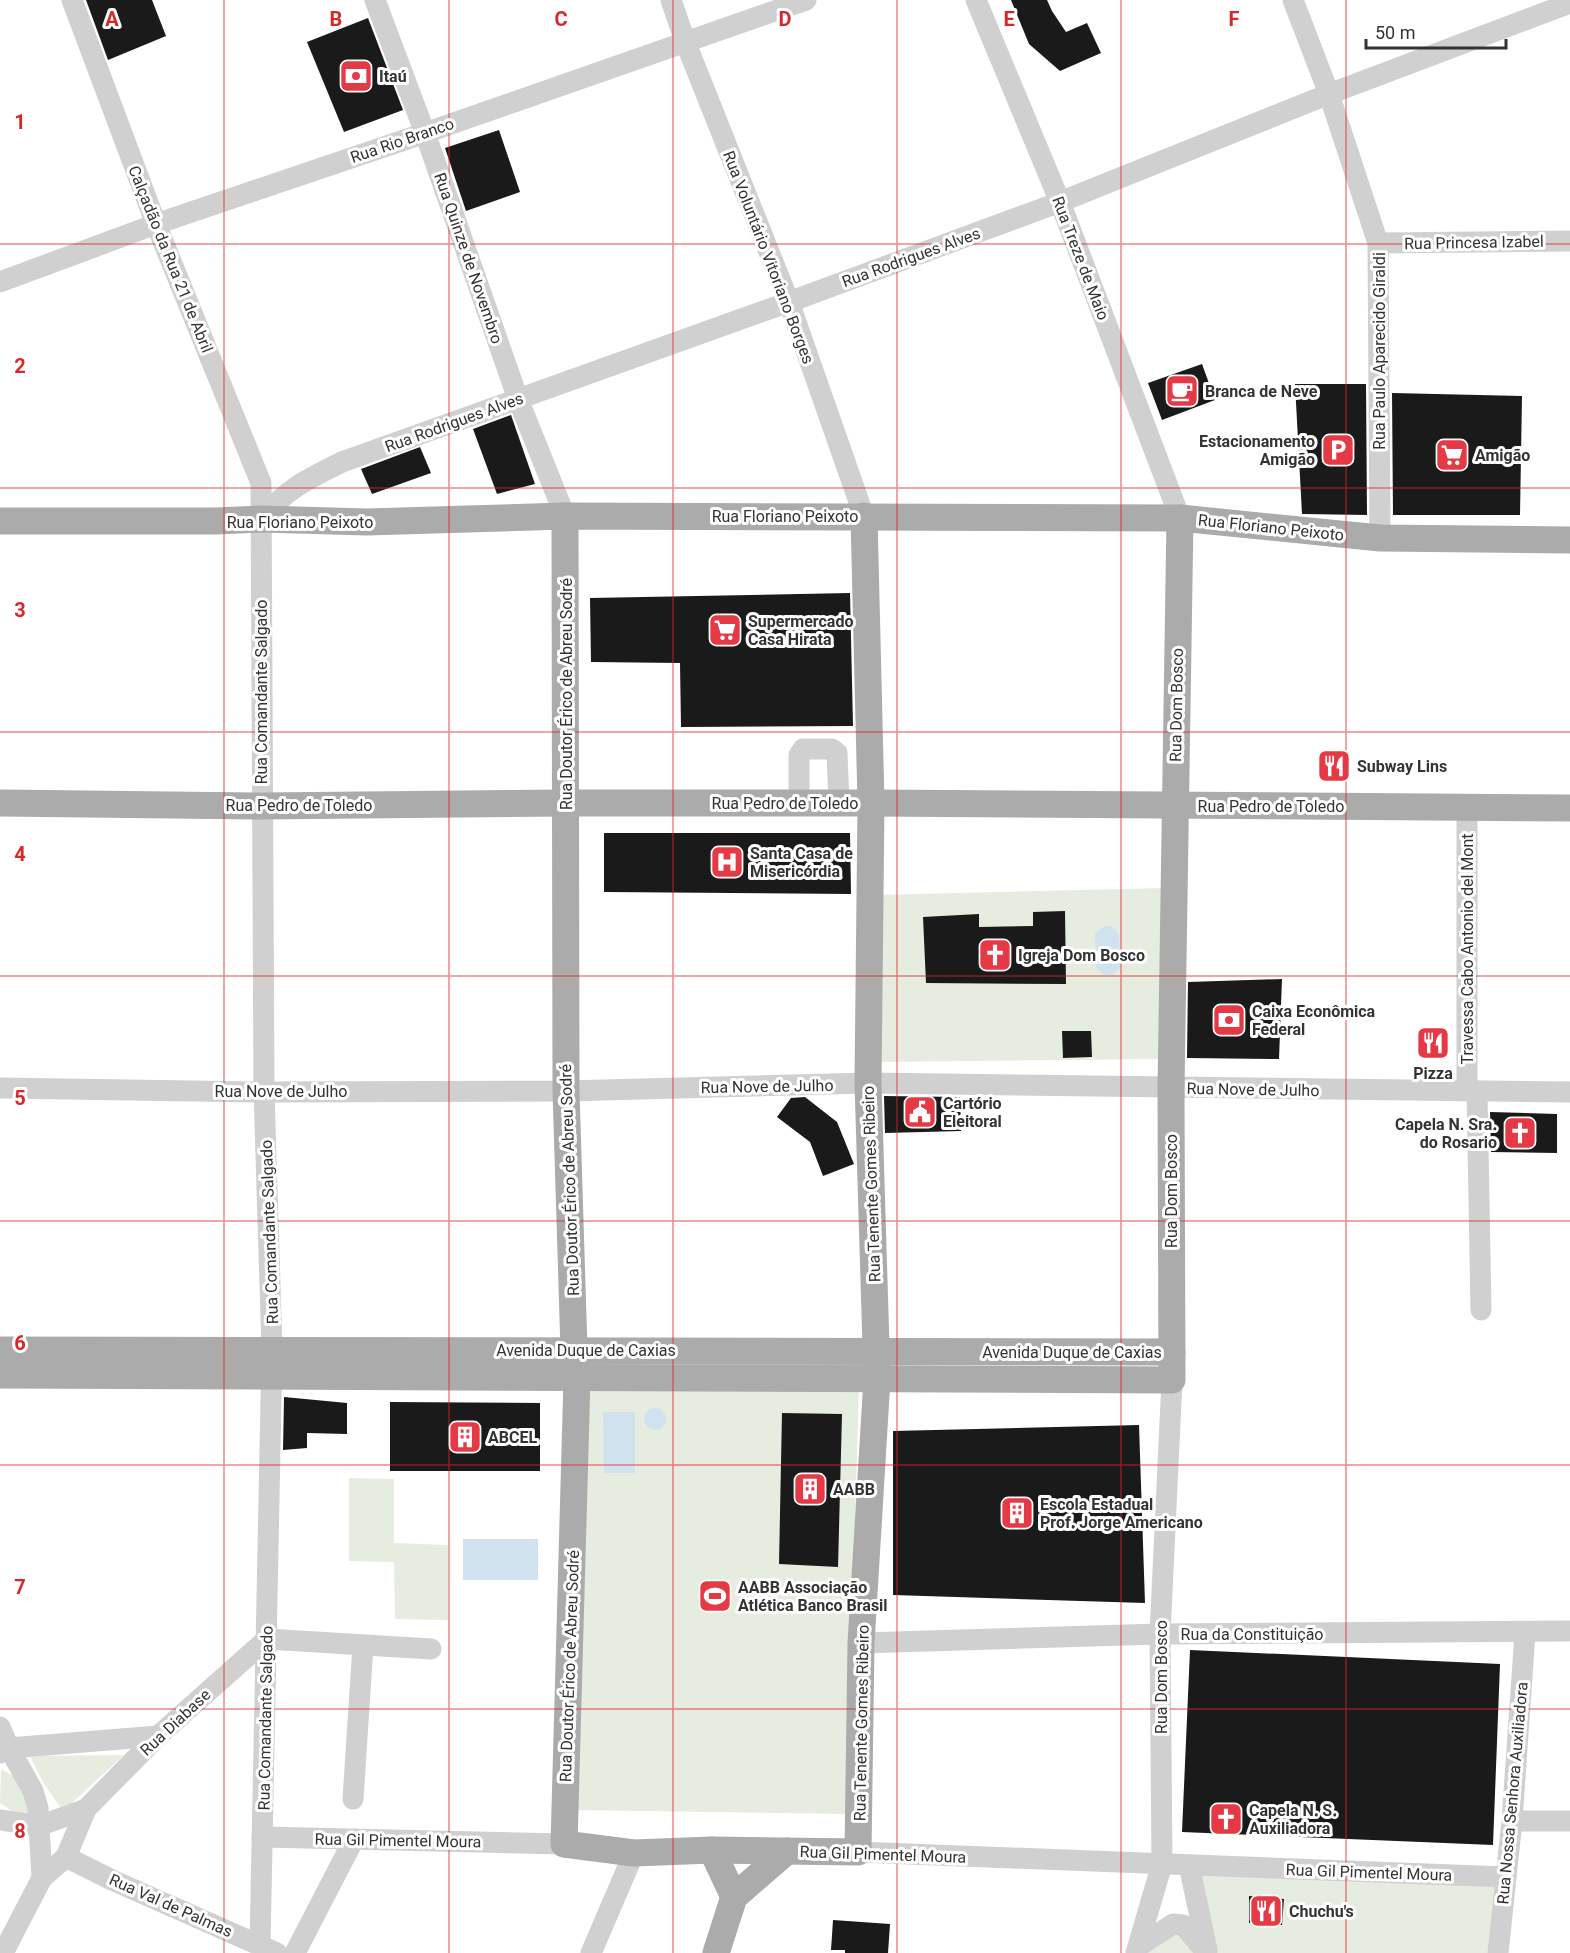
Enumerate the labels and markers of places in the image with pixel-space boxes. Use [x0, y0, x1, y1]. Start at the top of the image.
bank icon: Itaú [338, 58, 374, 94]
place label: Itaú [379, 67, 407, 86]
cafe icon: Branca de Neve [1164, 373, 1200, 409]
place label: Branca de Neve [1205, 382, 1318, 401]
place label: Estacionamento Amigão [1199, 432, 1315, 469]
parking icon: Estacionamento Amigão [1320, 432, 1356, 468]
supermarket icon: Amigão [1434, 437, 1470, 473]
place label: Amigão [1475, 446, 1530, 465]
supermarket icon: Supermercado Casa Hirata [707, 612, 743, 648]
place label: Supermercado Casa Hirata [748, 612, 853, 649]
restaurant icon: Subway Lins [1316, 748, 1352, 784]
place label: Subway Lins [1357, 757, 1447, 776]
hospital icon: Santa Casa de Misericórdia [709, 844, 745, 880]
place label: Santa Casa de Misericórdia [750, 844, 853, 881]
church icon: Igreja Dom Bosco [977, 937, 1013, 973]
place label: Igreja Dom Bosco [1018, 946, 1145, 965]
bank icon: Caixa Econômica Federal [1211, 1002, 1247, 1038]
place label: Caixa Econômica Federal [1252, 1002, 1376, 1039]
restaurant icon: Pizza [1415, 1025, 1451, 1061]
place label: Pizza [1413, 1064, 1453, 1083]
public building icon: Cartório Eleitoral [902, 1094, 938, 1130]
place label: Cartório Eleitoral [943, 1094, 1002, 1131]
place label: Capela N. Sra. do Rosario [1395, 1115, 1497, 1152]
church icon: Capela N. Sra. do Rosario [1502, 1115, 1538, 1151]
building icon: ABCEL [447, 1419, 483, 1455]
place label: ABCEL [488, 1428, 537, 1447]
building icon: AABB [792, 1471, 828, 1507]
place label: AABB [833, 1480, 875, 1499]
building icon: Escola Estadual Prof. Jorge Americano [999, 1495, 1035, 1531]
place label: Escola Estadual Prof. Jorge Americano [1040, 1495, 1203, 1532]
sports icon: AABB Associação Atlética Banco Brasil [697, 1578, 733, 1614]
place label: AABB Associação Atlética Banco Brasil [738, 1578, 888, 1615]
church icon: Capela N. S. Auxiliadora [1208, 1801, 1244, 1837]
place label: Capela N. S. Auxiliadora [1249, 1801, 1337, 1838]
restaurant icon: Chuchu's [1248, 1893, 1284, 1929]
place label: Chuchu's [1289, 1902, 1354, 1921]

